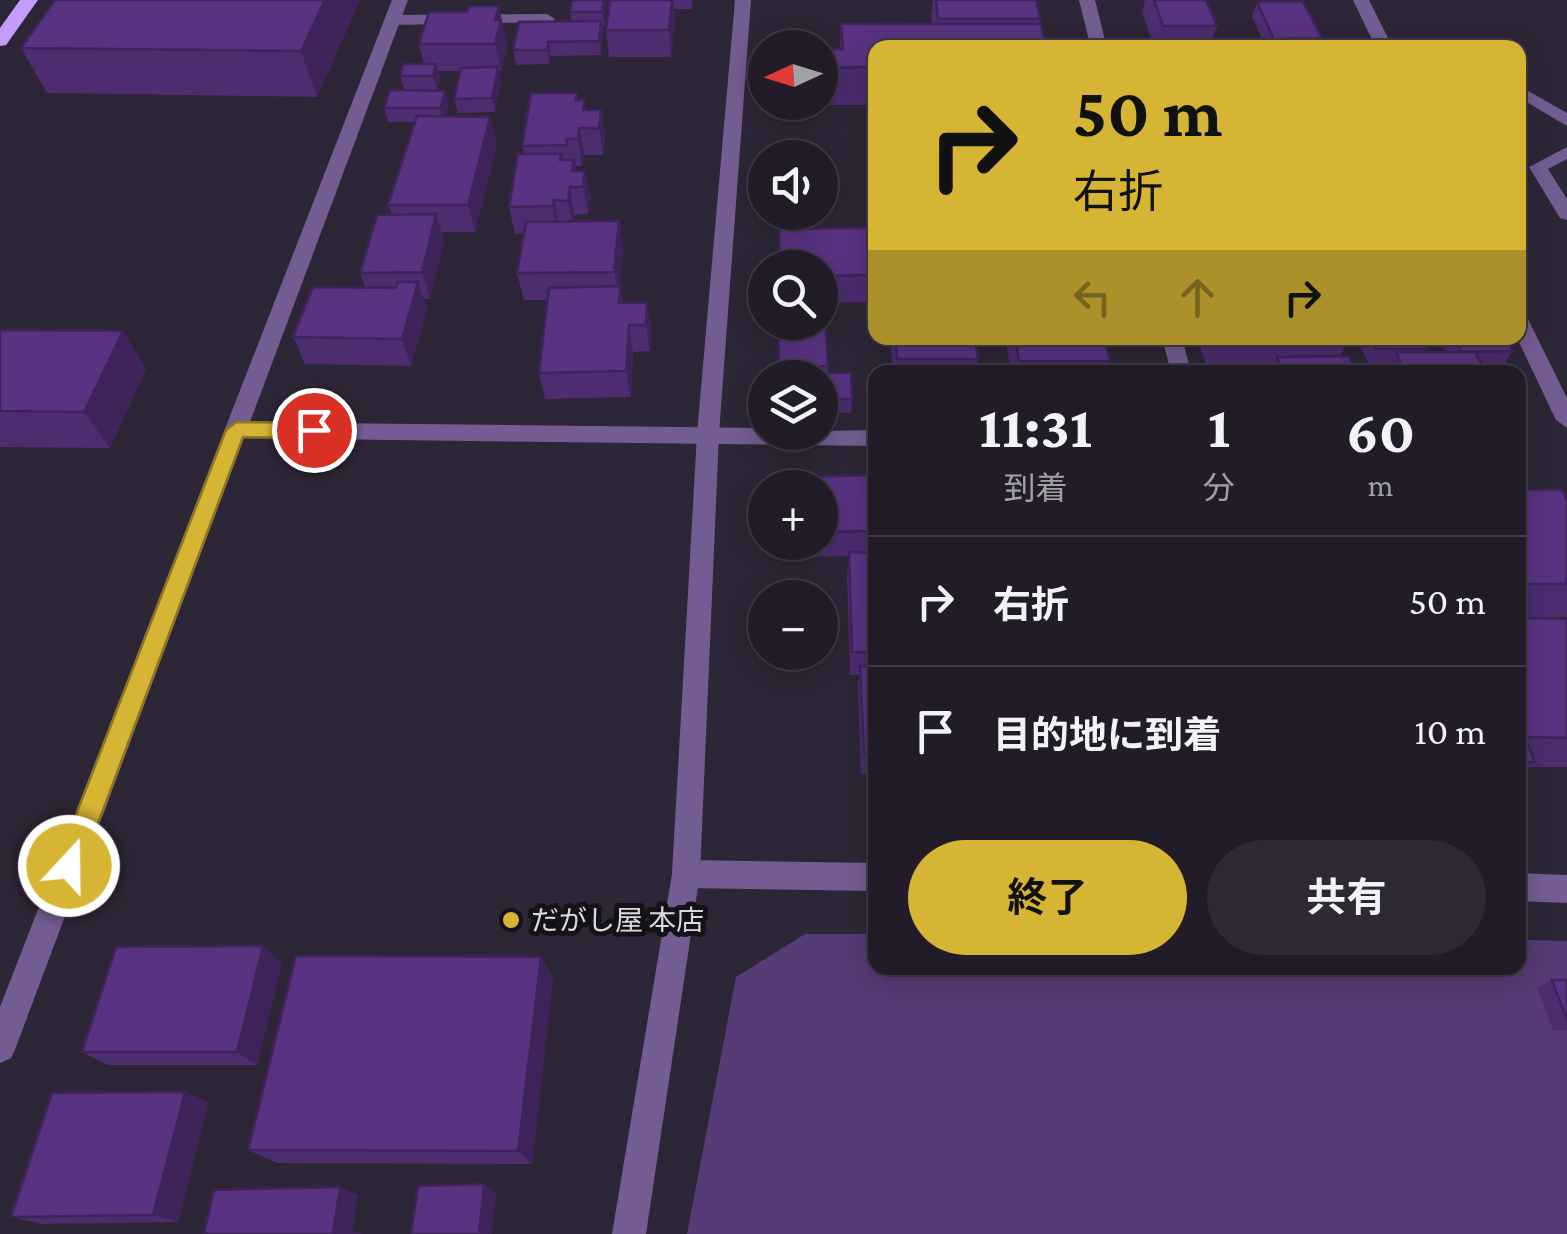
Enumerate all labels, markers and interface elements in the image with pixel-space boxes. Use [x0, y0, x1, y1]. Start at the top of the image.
north arrow [748, 30, 838, 120]
map controls [748, 30, 838, 670]
text: 50 m [1073, 73, 1223, 151]
icon: right [908, 80, 1038, 210]
button: sound [748, 140, 838, 230]
text: 右折 [1073, 167, 1163, 217]
button: search [748, 250, 838, 340]
icon: left [1065, 270, 1120, 325]
icon: ahead [1170, 270, 1225, 325]
icon: right [1275, 270, 1330, 325]
button: layers [748, 360, 838, 450]
pin [272, 388, 357, 473]
text: 11:31 [979, 393, 1092, 460]
text: 1 [1208, 393, 1230, 460]
text: 60 [1346, 398, 1415, 465]
icon: arrive [287, 403, 342, 458]
text: m [1368, 467, 1393, 503]
button: + [748, 470, 838, 560]
text: 到着 [1004, 470, 1068, 506]
text: 分 [1203, 470, 1235, 506]
icon: right [908, 574, 963, 629]
button: − [748, 580, 838, 670]
text: 50 m [1409, 580, 1486, 622]
text: 右折 [993, 584, 1069, 626]
icon: arrive [908, 704, 963, 759]
text: 10 m [1414, 710, 1486, 752]
text: 目的地に到着 [993, 714, 1221, 756]
position arrow [17, 814, 121, 918]
button: 終了 [908, 840, 1187, 955]
button: 共有 [1207, 840, 1486, 955]
place label: だがし屋 本店 [531, 905, 704, 936]
marker: だがし屋 本店 [500, 909, 522, 931]

